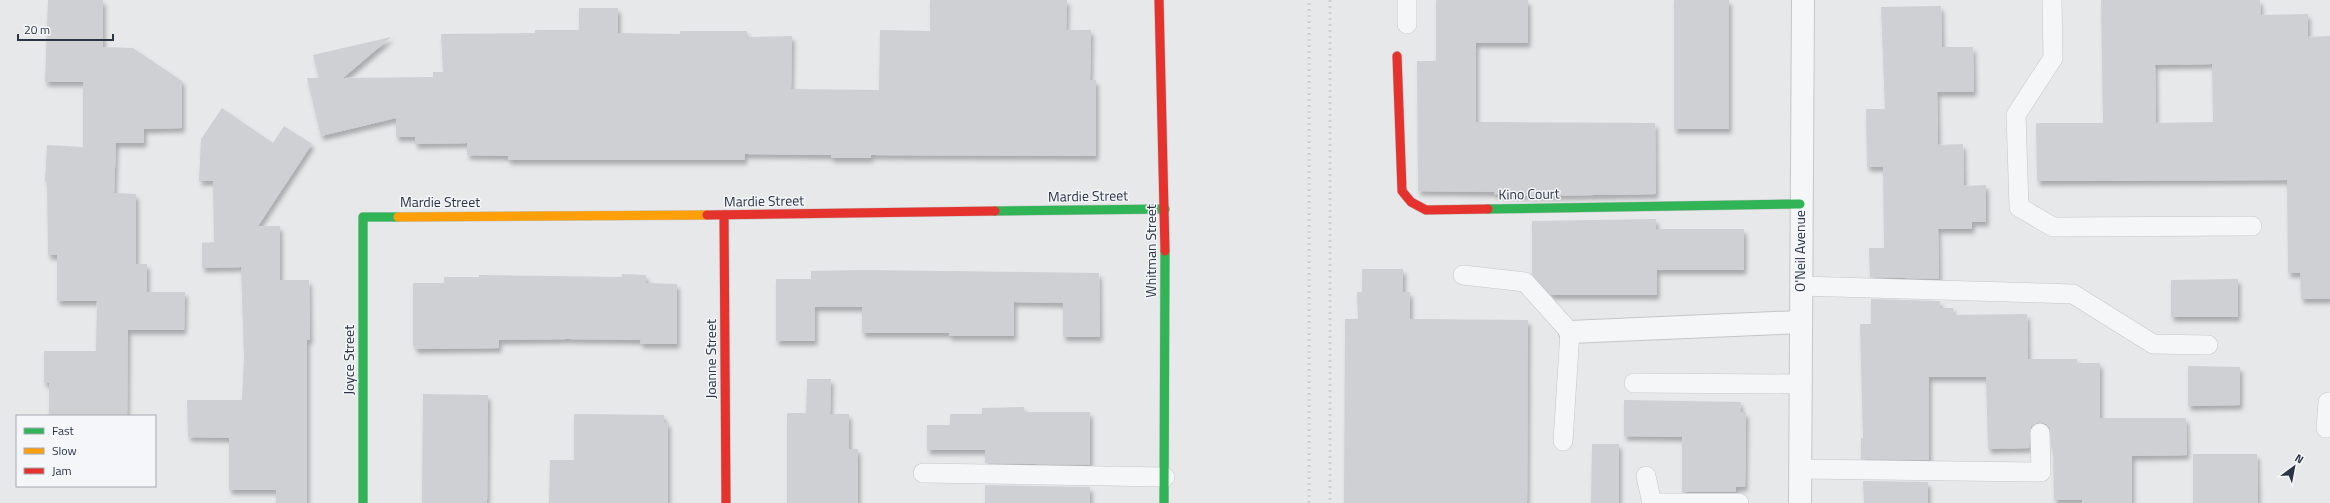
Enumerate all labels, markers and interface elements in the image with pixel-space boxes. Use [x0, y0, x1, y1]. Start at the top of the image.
scale bar [18, 16, 113, 42]
text: 20 m [24, 20, 50, 39]
street label: Kino Court [1498, 182, 1560, 205]
street label: Mardie Street [1048, 184, 1128, 207]
street label: Mardie Street [724, 189, 804, 212]
street label: Mardie Street [400, 191, 480, 212]
street label: Whitman Street [1140, 204, 1161, 298]
street label: O'Neil Avenue [1789, 210, 1810, 292]
street label: Joanne Street [700, 319, 721, 399]
street label: Joyce Street [338, 325, 359, 395]
legend [16, 415, 156, 487]
text: Fast [52, 421, 75, 440]
text: Slow [52, 441, 77, 460]
north arrow [2274, 447, 2314, 487]
text: N [2292, 450, 2307, 467]
text: Jam [52, 461, 72, 480]

